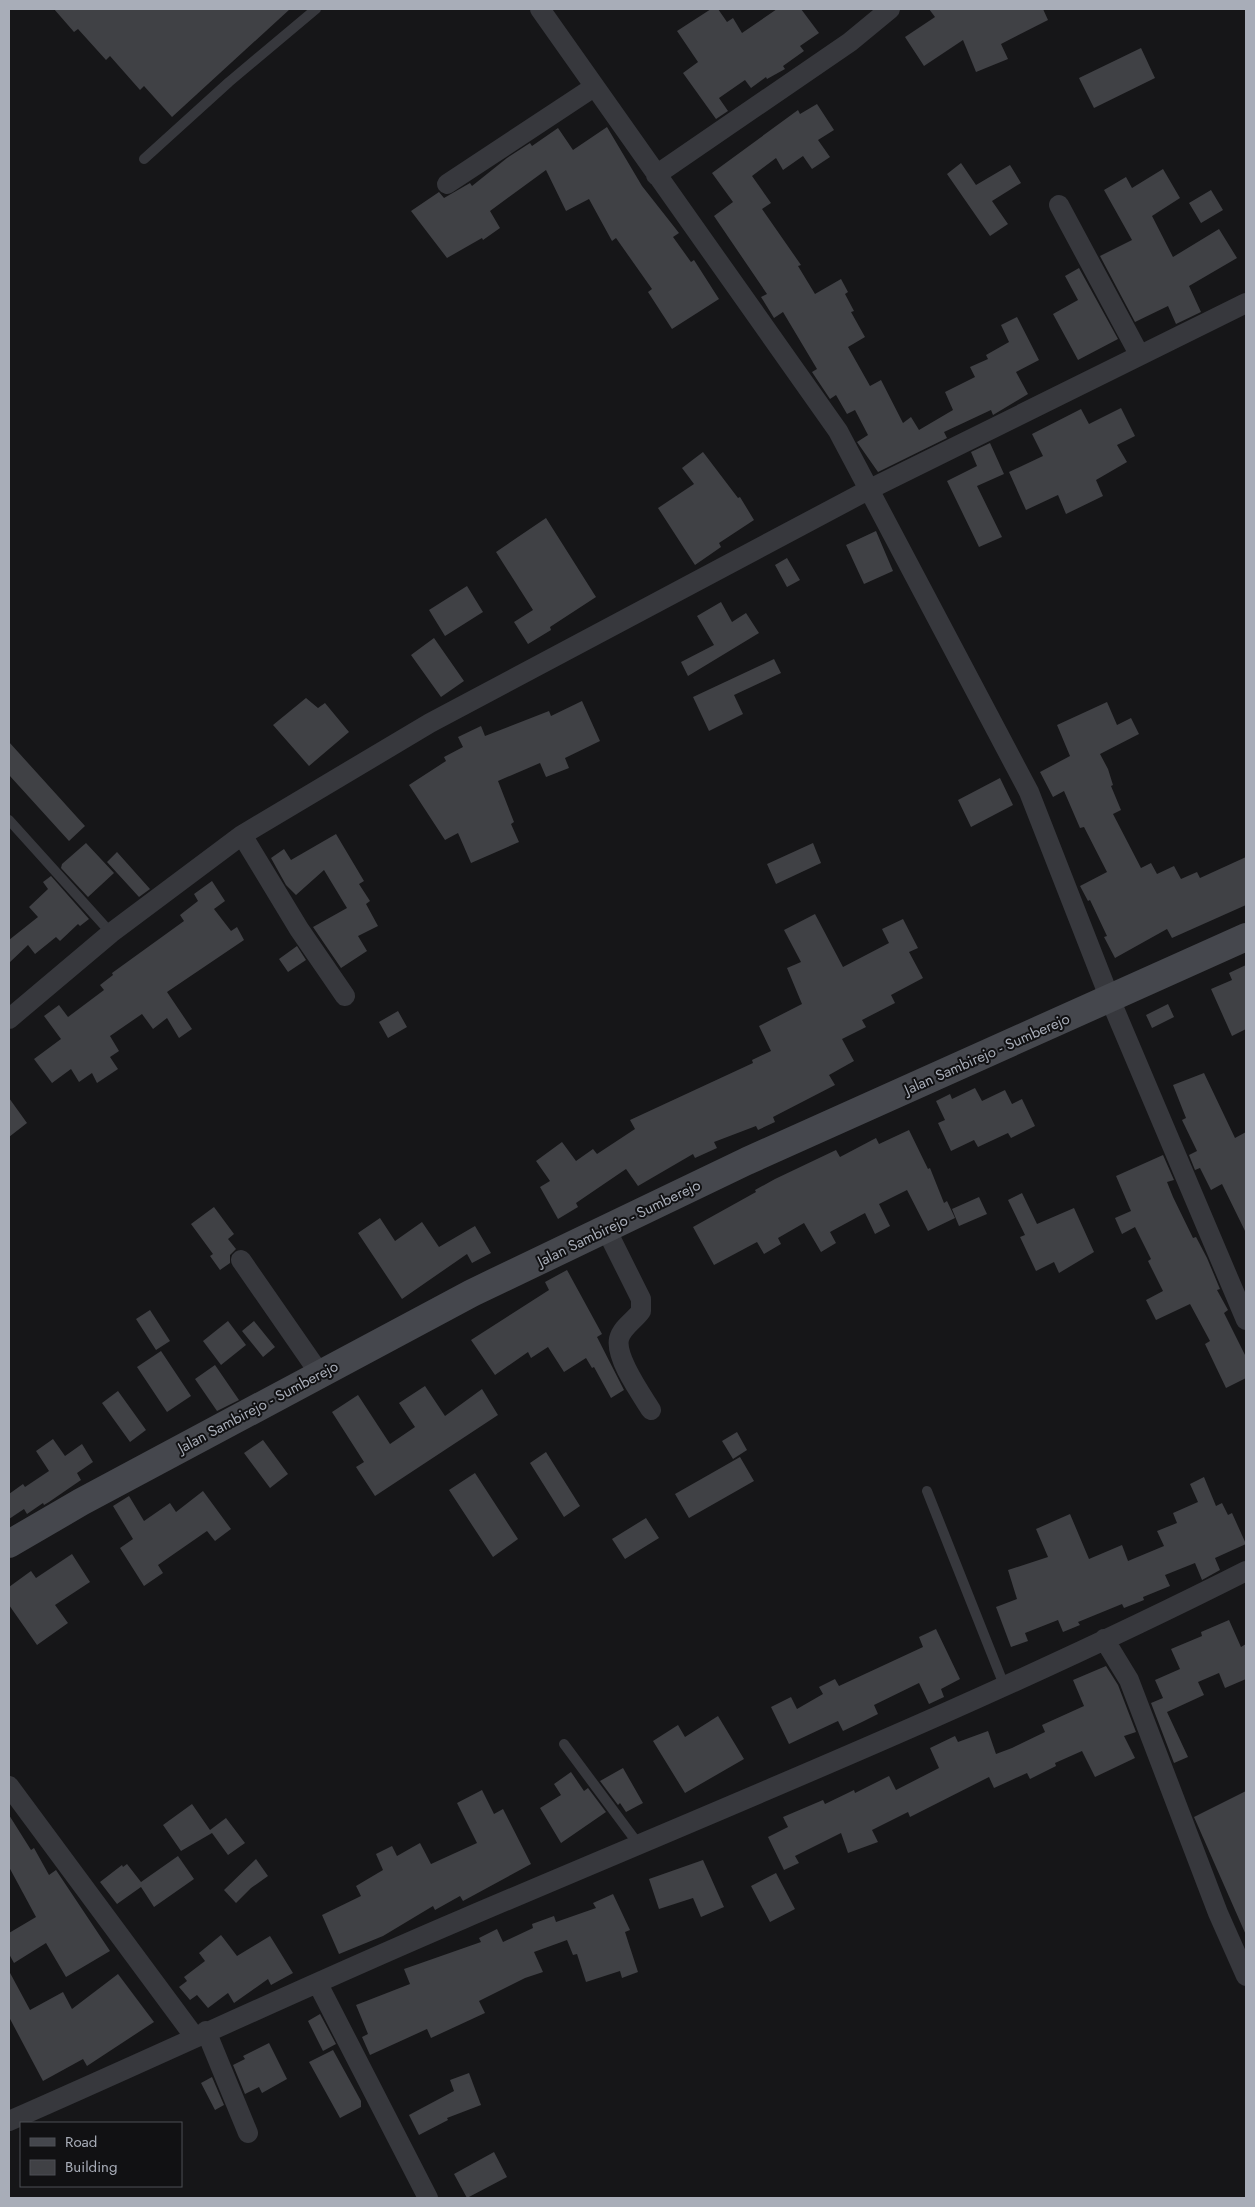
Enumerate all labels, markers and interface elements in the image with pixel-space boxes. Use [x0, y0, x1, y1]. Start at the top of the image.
street label: Jalan Sambirejo - Sumberejo [899, 1008, 1073, 1101]
street label: Jalan Sambirejo - Sumberejo [532, 1174, 704, 1273]
street label: Jalan Sambirejo - Sumberejo [172, 1355, 342, 1460]
legend [20, 2122, 182, 2187]
text: Road [65, 2131, 97, 2153]
text: Building [65, 2156, 117, 2178]

